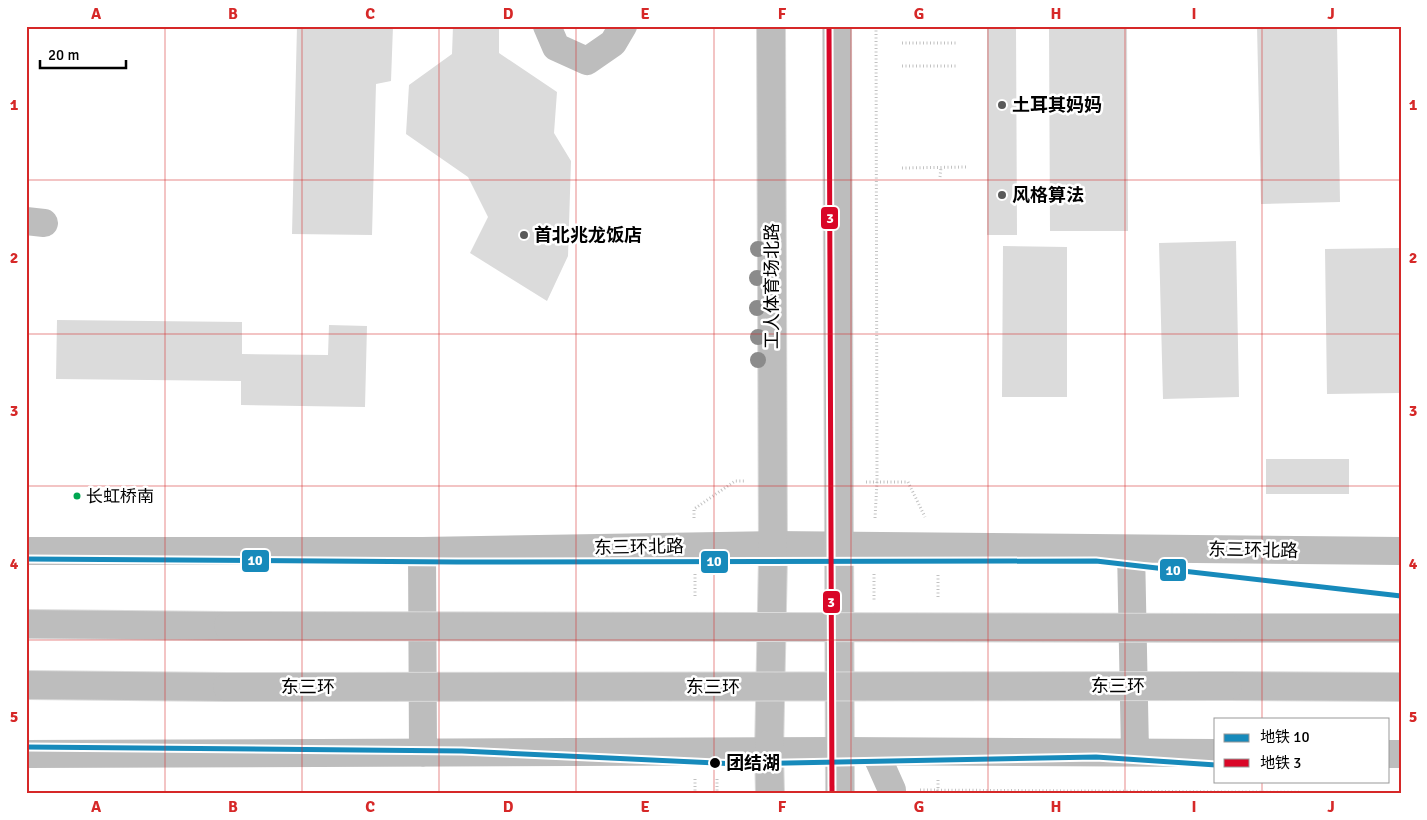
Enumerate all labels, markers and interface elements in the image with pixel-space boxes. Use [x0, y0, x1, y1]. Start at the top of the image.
text: A [91, 4, 102, 24]
text: B [228, 4, 238, 24]
text: C [365, 4, 375, 24]
text: D [503, 4, 514, 24]
text: E [640, 4, 650, 24]
text: F [778, 4, 787, 24]
text: G [914, 4, 924, 24]
text: H [1051, 4, 1061, 24]
text: I [1191, 4, 1197, 24]
text: J [1327, 4, 1335, 24]
scale bar [40, 38, 126, 70]
text: 20 m [48, 46, 79, 64]
place label: 土耳其妈妈 [1012, 94, 1102, 116]
text: 1 [10, 95, 19, 115]
text: 1 [1409, 95, 1418, 115]
marker: 土耳其妈妈 [996, 99, 1008, 111]
place label: 风格算法 [1012, 184, 1084, 206]
marker: 风格算法 [996, 189, 1008, 201]
line badge: 3 [820, 206, 839, 230]
text: 3 [826, 210, 834, 227]
street label: 工人体育场北路 [761, 223, 783, 349]
place label: 首北兆龙饭店 [534, 224, 642, 246]
marker: 首北兆龙饭店 [518, 229, 530, 241]
text: 2 [10, 248, 18, 268]
text: 2 [1409, 248, 1417, 268]
text: 3 [10, 401, 18, 421]
text: 3 [1409, 401, 1417, 421]
place label: 长虹桥南 [86, 486, 154, 507]
marker: 长虹桥南 [72, 491, 82, 501]
street label: 东三环北路 [594, 535, 684, 559]
street label: 东三环北路 [1208, 538, 1298, 562]
line badge: 10 [241, 549, 270, 573]
line badge: 10 [700, 550, 729, 574]
text: 10 [247, 552, 263, 569]
text: 10 [706, 553, 722, 570]
text: 4 [10, 554, 19, 574]
text: 4 [1409, 554, 1418, 574]
line badge: 10 [1159, 558, 1187, 582]
text: 10 [1165, 562, 1181, 579]
line badge: 3 [822, 590, 841, 614]
text: 3 [827, 594, 835, 611]
street label: 东三环 [1091, 675, 1145, 697]
street label: 东三环 [281, 676, 335, 698]
street label: 东三环 [686, 676, 740, 698]
text: 5 [10, 707, 18, 727]
text: 5 [1409, 707, 1417, 727]
legend [1214, 718, 1390, 782]
text: 地铁 10 [1260, 728, 1310, 746]
place label: 团结湖 [726, 752, 780, 774]
text: 地铁 3 [1260, 754, 1301, 772]
marker: 团结湖 [708, 756, 722, 770]
text: A [91, 797, 102, 817]
text: B [228, 797, 238, 817]
text: C [365, 797, 375, 817]
text: D [503, 797, 514, 817]
text: E [640, 797, 650, 817]
text: F [778, 797, 787, 817]
text: G [914, 797, 924, 817]
text: H [1051, 797, 1061, 817]
text: I [1191, 797, 1197, 817]
text: J [1327, 797, 1335, 817]

